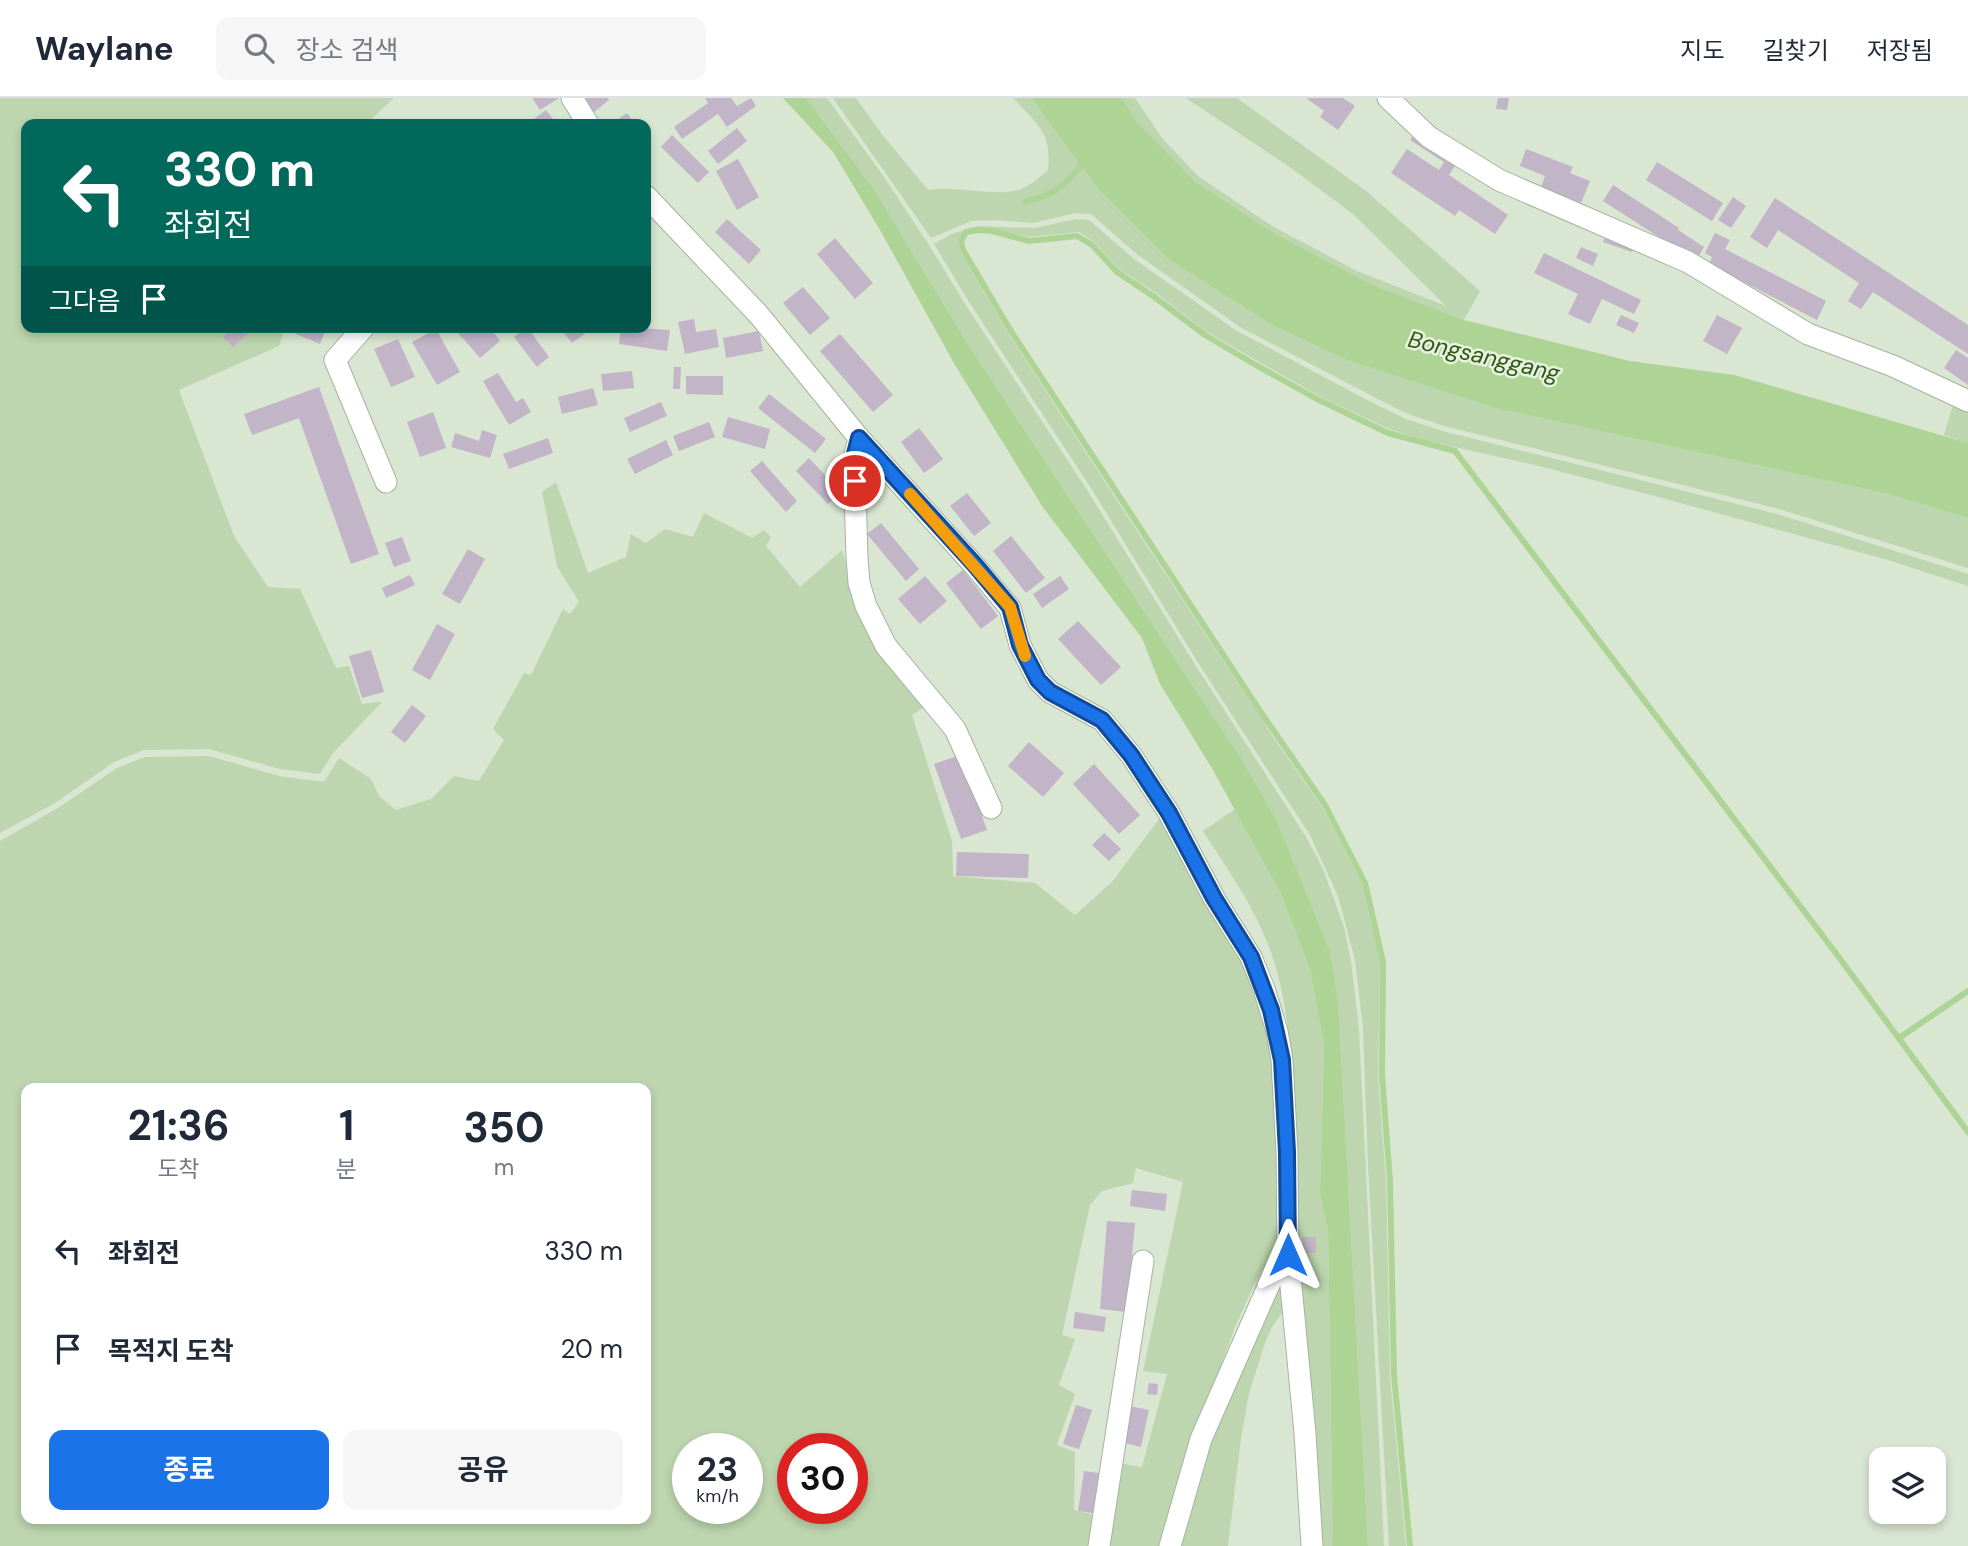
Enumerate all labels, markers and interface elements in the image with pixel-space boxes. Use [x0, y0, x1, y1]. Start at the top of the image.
search box [216, 17, 706, 80]
text: Waylane [35, 27, 174, 70]
icon: search [240, 29, 278, 67]
text: 장소 검색 [296, 33, 398, 67]
text: 지도 [1680, 35, 1725, 66]
text: 길찾기 [1763, 35, 1829, 66]
text: 저장됨 [1867, 35, 1933, 66]
text: 330 m [164, 137, 315, 201]
icon: left [49, 147, 140, 238]
text: 좌회전 [164, 204, 252, 246]
icon: arrive [135, 280, 173, 318]
text: 그다음 [49, 284, 121, 318]
water label: Bongsanggang [1405, 324, 1564, 388]
pin [825, 451, 885, 511]
icon: arrive [836, 462, 874, 500]
text: 21:36 [127, 1098, 230, 1153]
text: 1 [339, 1098, 354, 1153]
text: 350 [464, 1100, 545, 1155]
text: m [494, 1152, 514, 1182]
text: 도착 [157, 1154, 200, 1184]
text: 분 [336, 1154, 357, 1184]
position arrow [1251, 1218, 1325, 1292]
icon: left [49, 1232, 87, 1270]
text: 330 m [544, 1234, 623, 1268]
text: 좌회전 [108, 1236, 180, 1270]
icon: arrive [49, 1330, 87, 1368]
text: 20 m [560, 1332, 623, 1366]
text: 목적지 도착 [108, 1334, 234, 1368]
button: 종료 [49, 1430, 329, 1510]
button: 공유 [343, 1430, 623, 1510]
speed limit sign: 30 [777, 1433, 868, 1524]
text: 23 [697, 1446, 738, 1492]
map controls [1869, 1447, 1946, 1524]
button: layers [1869, 1447, 1946, 1524]
text: km/h [696, 1484, 739, 1508]

